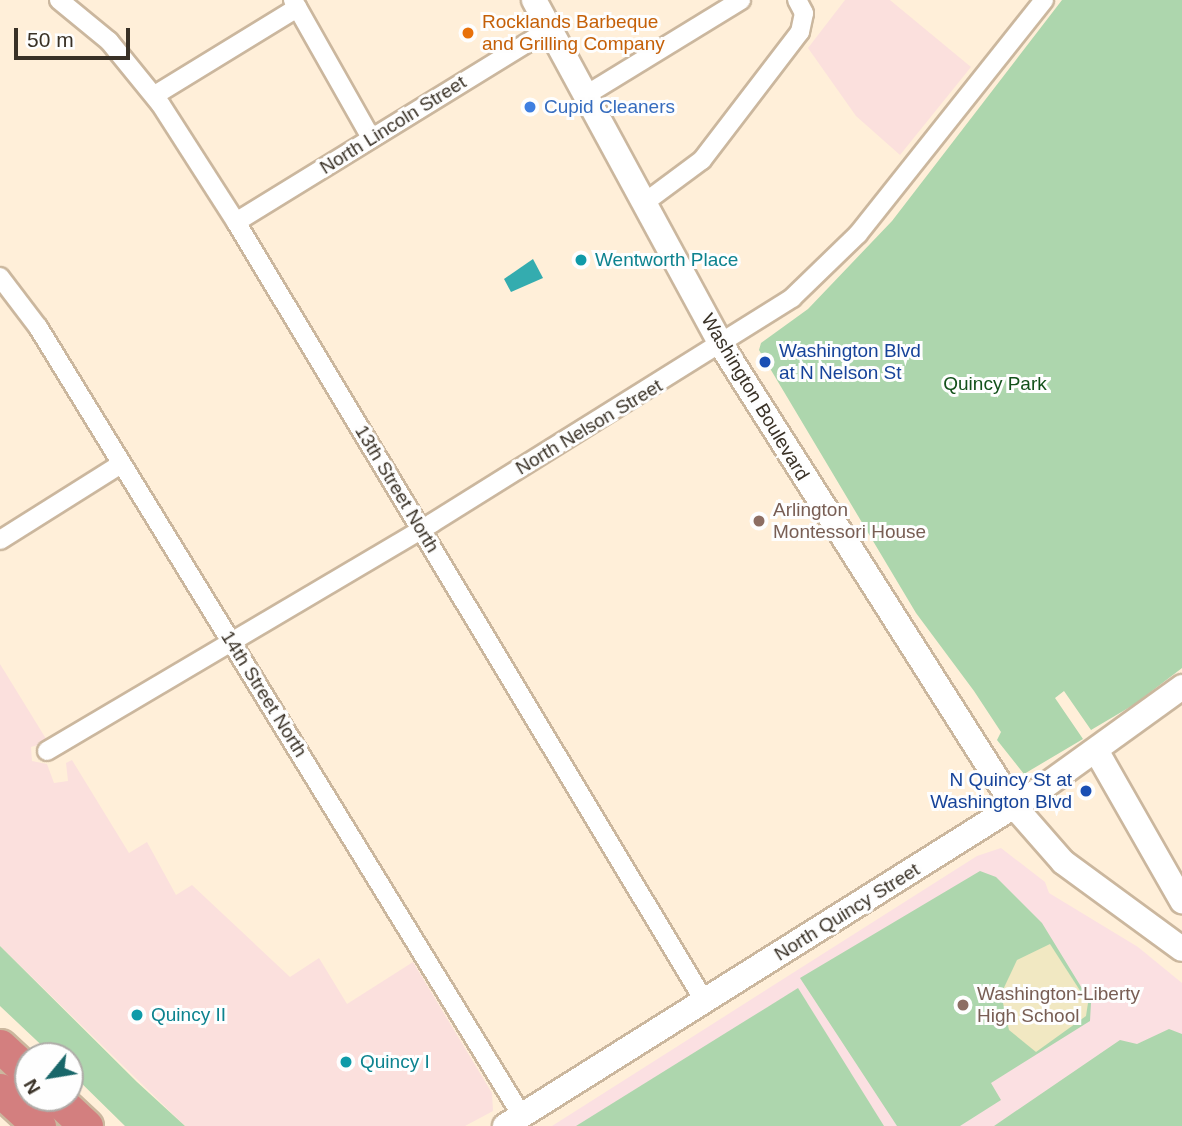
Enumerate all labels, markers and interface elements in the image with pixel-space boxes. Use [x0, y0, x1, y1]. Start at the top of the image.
place label: Rocklands Barbeque and Grilling Company [482, 11, 665, 55]
scale bar [18, 14, 133, 58]
marker: Rocklands Barbeque and Grilling Company [460, 25, 476, 41]
text: 50 m [27, 28, 74, 51]
street label: North Lincoln Street [316, 71, 470, 179]
place label: Cupid Cleaners [544, 96, 675, 118]
marker: Cupid Cleaners [522, 99, 538, 115]
place label: Wentworth Place [595, 249, 738, 271]
marker: Wentworth Place [573, 252, 589, 268]
street label: Washington Boulevard [696, 309, 814, 485]
place label: Washington Blvd at N Nelson St [779, 340, 921, 384]
marker: Washington Blvd at N Nelson St [757, 354, 773, 370]
park label: Quincy Park [943, 373, 1047, 395]
street label: North Nelson Street [512, 374, 666, 480]
street label: 13th Street North [350, 421, 444, 557]
place label: Arlington Montessori House [773, 499, 926, 543]
marker: Arlington Montessori House [751, 513, 767, 529]
street label: 14th Street North [216, 627, 312, 761]
place label: N Quincy St at Washington Blvd [930, 769, 1072, 813]
marker: N Quincy St at Washington Blvd [1078, 783, 1094, 799]
street label: North Quincy Street [770, 858, 924, 966]
place label: Washington-Liberty High School [977, 983, 1140, 1027]
marker: Washington-Liberty High School [955, 997, 971, 1013]
place label: Quincy II [151, 1004, 226, 1026]
marker: Quincy II [129, 1007, 145, 1023]
north arrow [14, 1042, 84, 1112]
place label: Quincy I [360, 1051, 430, 1073]
marker: Quincy I [338, 1054, 354, 1070]
text: N [20, 1076, 45, 1098]

